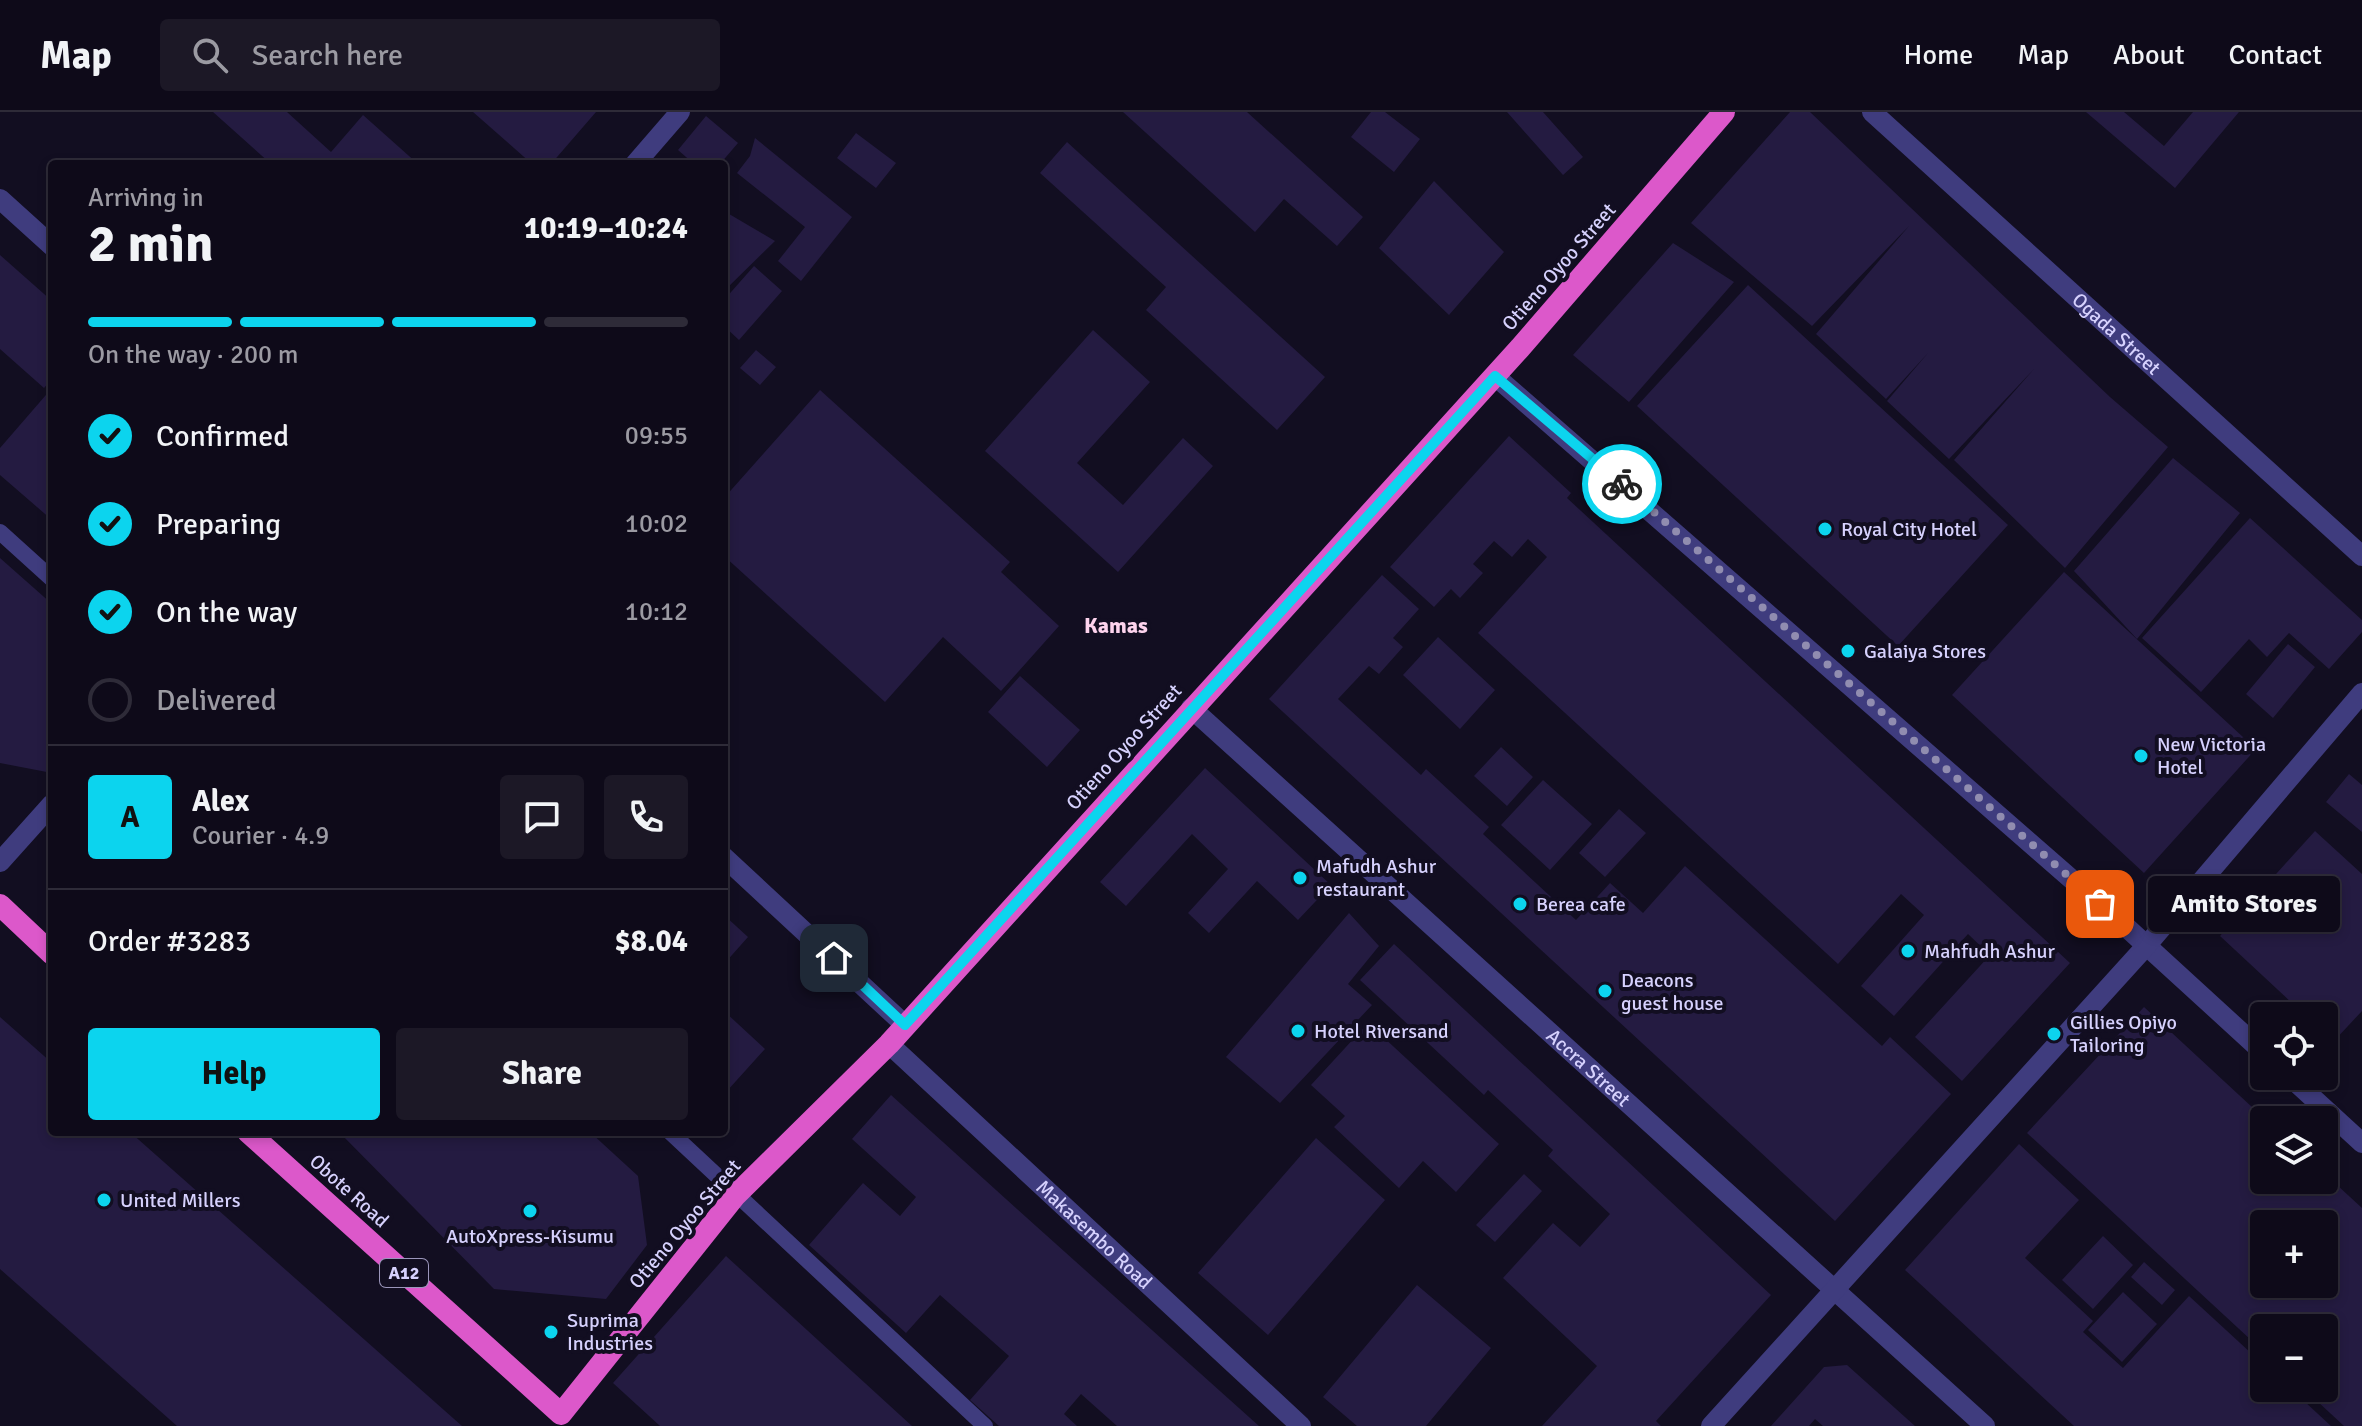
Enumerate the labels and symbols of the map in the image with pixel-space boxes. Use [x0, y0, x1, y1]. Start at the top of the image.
street label: Otieno Oyoo Street [1497, 198, 1621, 336]
street label: Ogada Street [2067, 287, 2166, 380]
courier [1582, 444, 1662, 524]
place label: Royal City Hotel [1841, 517, 1977, 542]
marker: Royal City Hotel [1816, 520, 1834, 538]
district label: Kamas [1084, 612, 1148, 639]
place label: Galaiya Stores [1864, 639, 1986, 664]
marker: Galaiya Stores [1839, 642, 1857, 660]
street label: Otieno Oyoo Street [1061, 679, 1187, 815]
place label: New Victoria Hotel [2157, 732, 2266, 780]
marker: New Victoria Hotel [2132, 747, 2150, 765]
place label: Mafudh Ashur restaurant [1316, 854, 1437, 902]
marker: Mafudh Ashur restaurant [1291, 869, 1309, 887]
pin [2066, 870, 2134, 938]
callout: Amito Stores [2148, 876, 2340, 932]
place label: Berea cafe [1536, 892, 1626, 917]
marker: Berea cafe [1511, 895, 1529, 913]
pin [800, 924, 868, 992]
place label: Mahfudh Ashur [1924, 939, 2056, 964]
marker: Mahfudh Ashur [1899, 942, 1917, 960]
place label: Deacons guest house [1621, 968, 1724, 1016]
marker: Deacons guest house [1596, 982, 1614, 1000]
place label: Gillies Opiyo Tailoring [2070, 1010, 2177, 1058]
place label: Hotel Riversand [1314, 1019, 1449, 1044]
marker: Hotel Riversand [1289, 1022, 1307, 1040]
street label: Accra Street [1541, 1023, 1636, 1112]
marker: Gillies Opiyo Tailoring [2045, 1025, 2063, 1043]
street label: Obote Road [304, 1149, 394, 1233]
street label: Otieno Oyoo Street [624, 1154, 746, 1294]
street label: Makasembo Road [1031, 1174, 1158, 1294]
place label: United Millers [120, 1188, 241, 1213]
marker: United Millers [95, 1191, 113, 1209]
marker: AutoXpress-Kisumu [521, 1202, 539, 1220]
place label: AutoXpress-Kisumu [446, 1224, 614, 1249]
road number: A12 [380, 1259, 428, 1287]
place label: Suprima Industries [567, 1308, 653, 1356]
marker: Suprima Industries [542, 1323, 560, 1341]

